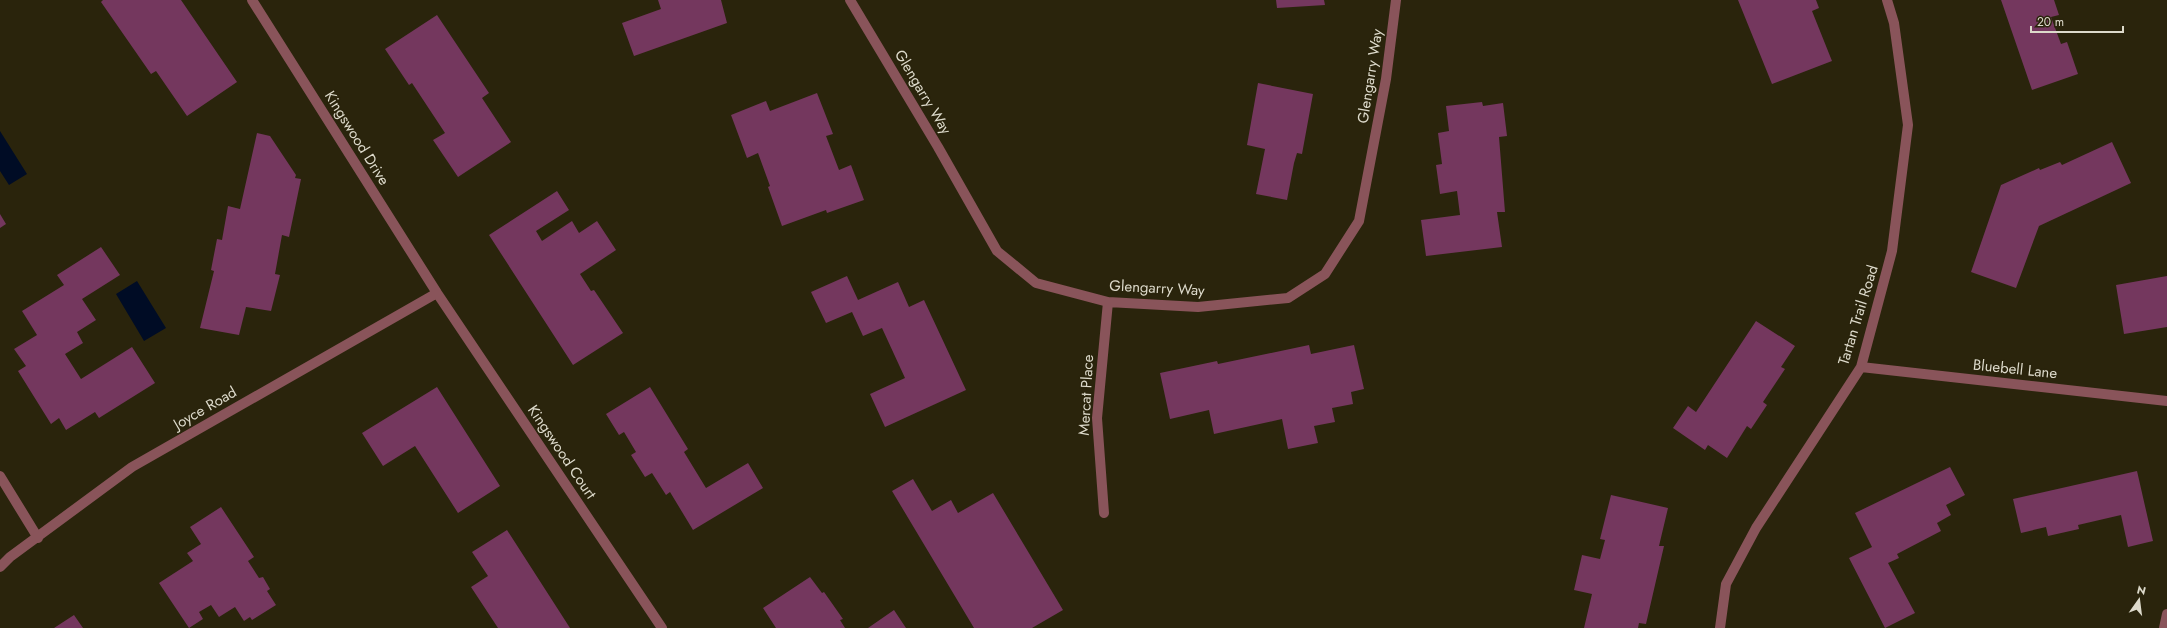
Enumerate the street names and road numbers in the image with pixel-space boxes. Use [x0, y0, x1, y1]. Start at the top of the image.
street label: Glengarry Way [1352, 27, 1388, 125]
street label: Glengarry Way [889, 45, 957, 139]
street label: Kingswood Drive [319, 87, 395, 190]
street label: Tartan Trail Road [1832, 262, 1884, 368]
street label: Glengarry Way [1109, 275, 1206, 302]
street label: Mercat Place [1073, 354, 1099, 436]
street label: Bluebell Lane [1972, 354, 2059, 384]
street label: Joyce Road [168, 381, 241, 436]
street label: Kingswood Court [522, 401, 602, 504]

